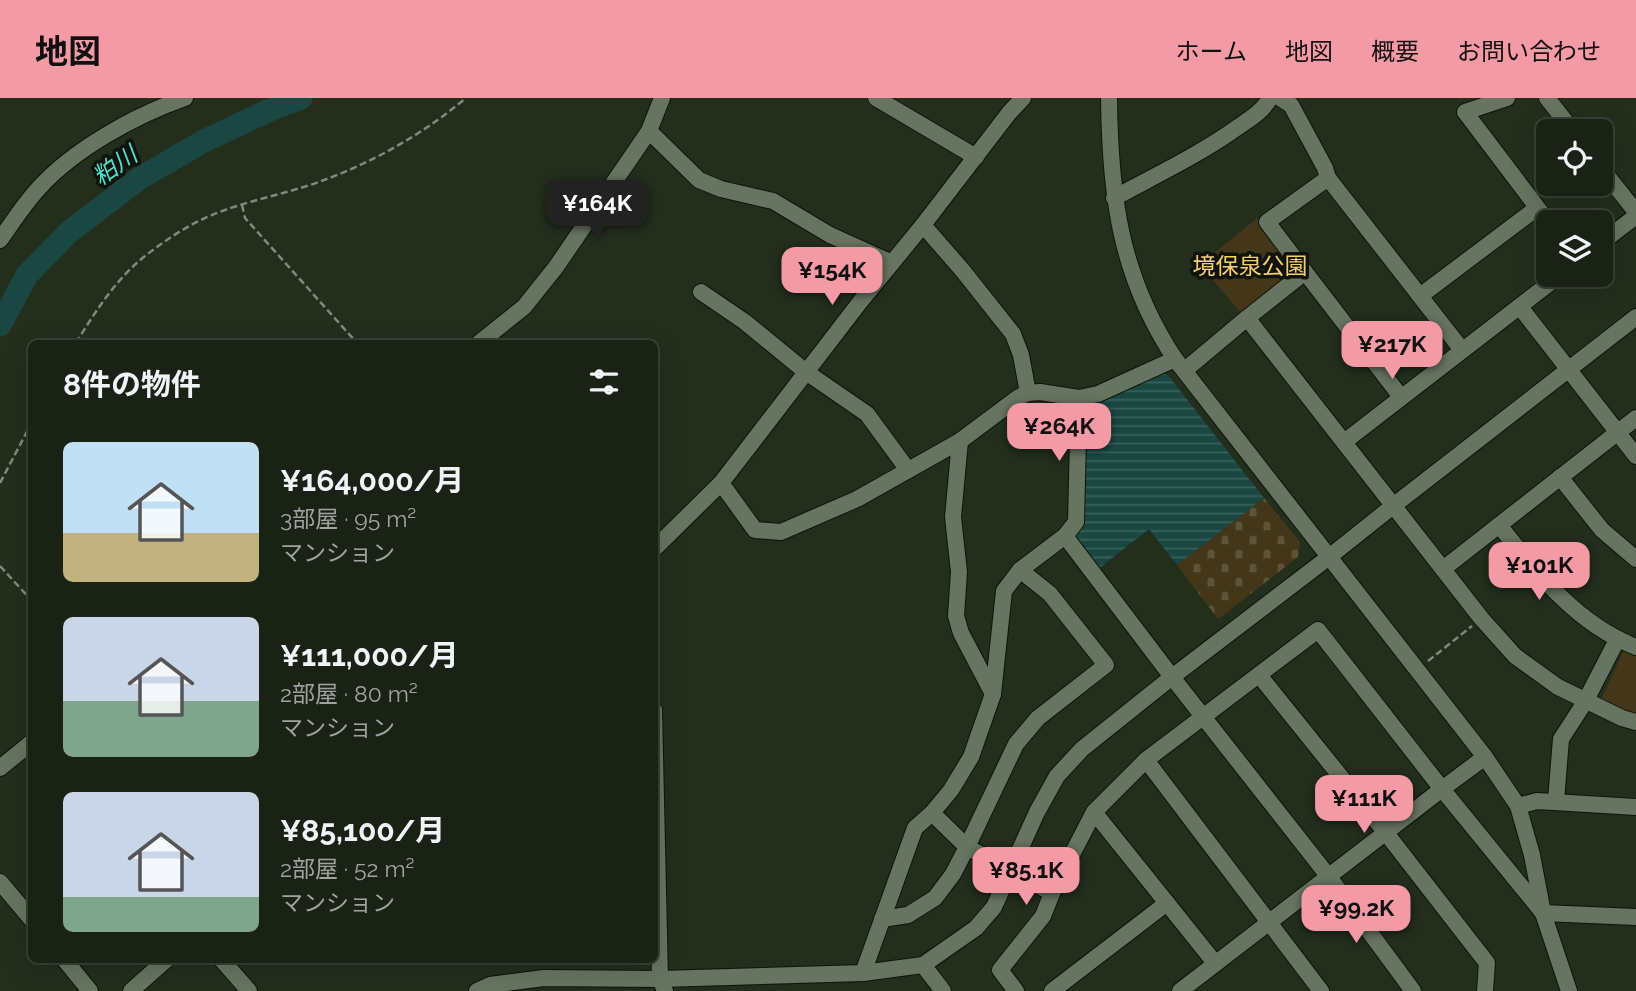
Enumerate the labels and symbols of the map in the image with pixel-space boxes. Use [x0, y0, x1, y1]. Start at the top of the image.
water label: 粕川 [87, 138, 145, 191]
pin: ¥164K [548, 180, 646, 240]
pin: ¥154K [783, 248, 881, 307]
park label: 境保泉公園 [1193, 252, 1308, 279]
pin: ¥217K [1343, 322, 1441, 381]
pin: ¥264K [1010, 404, 1108, 463]
pin: ¥101K [1490, 542, 1588, 602]
pin: ¥111K [1315, 776, 1413, 835]
pin: ¥85.1K [969, 848, 1083, 907]
pin: ¥99.2K [1299, 886, 1413, 945]

